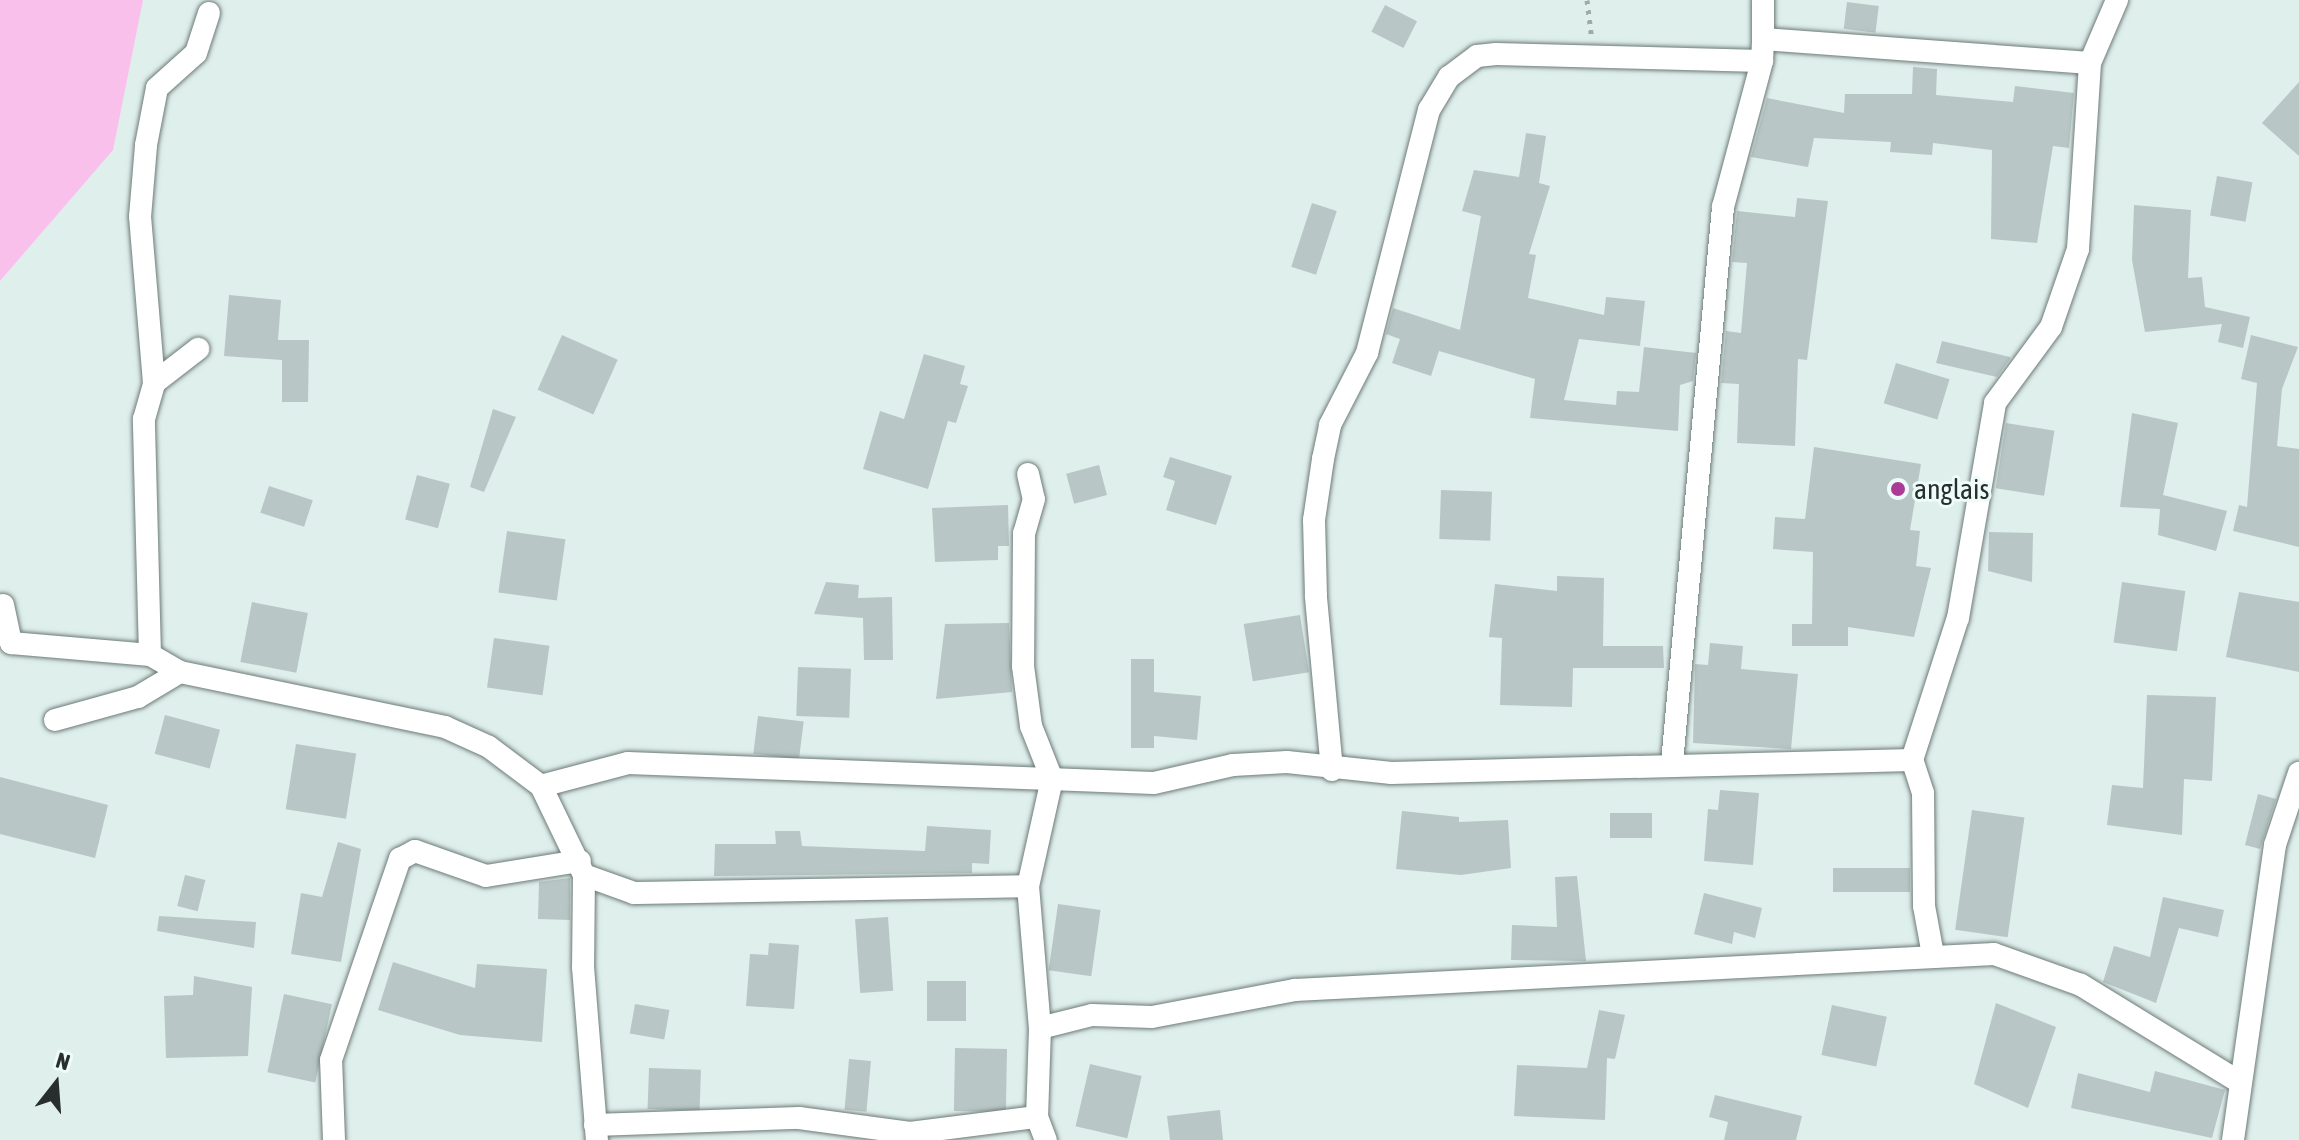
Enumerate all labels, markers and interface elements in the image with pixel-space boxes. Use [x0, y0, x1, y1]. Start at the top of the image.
place label: anglais [1914, 472, 1989, 506]
marker: anglais [1889, 480, 1907, 498]
north arrow [16, 1044, 96, 1124]
text: N [53, 1047, 73, 1075]

